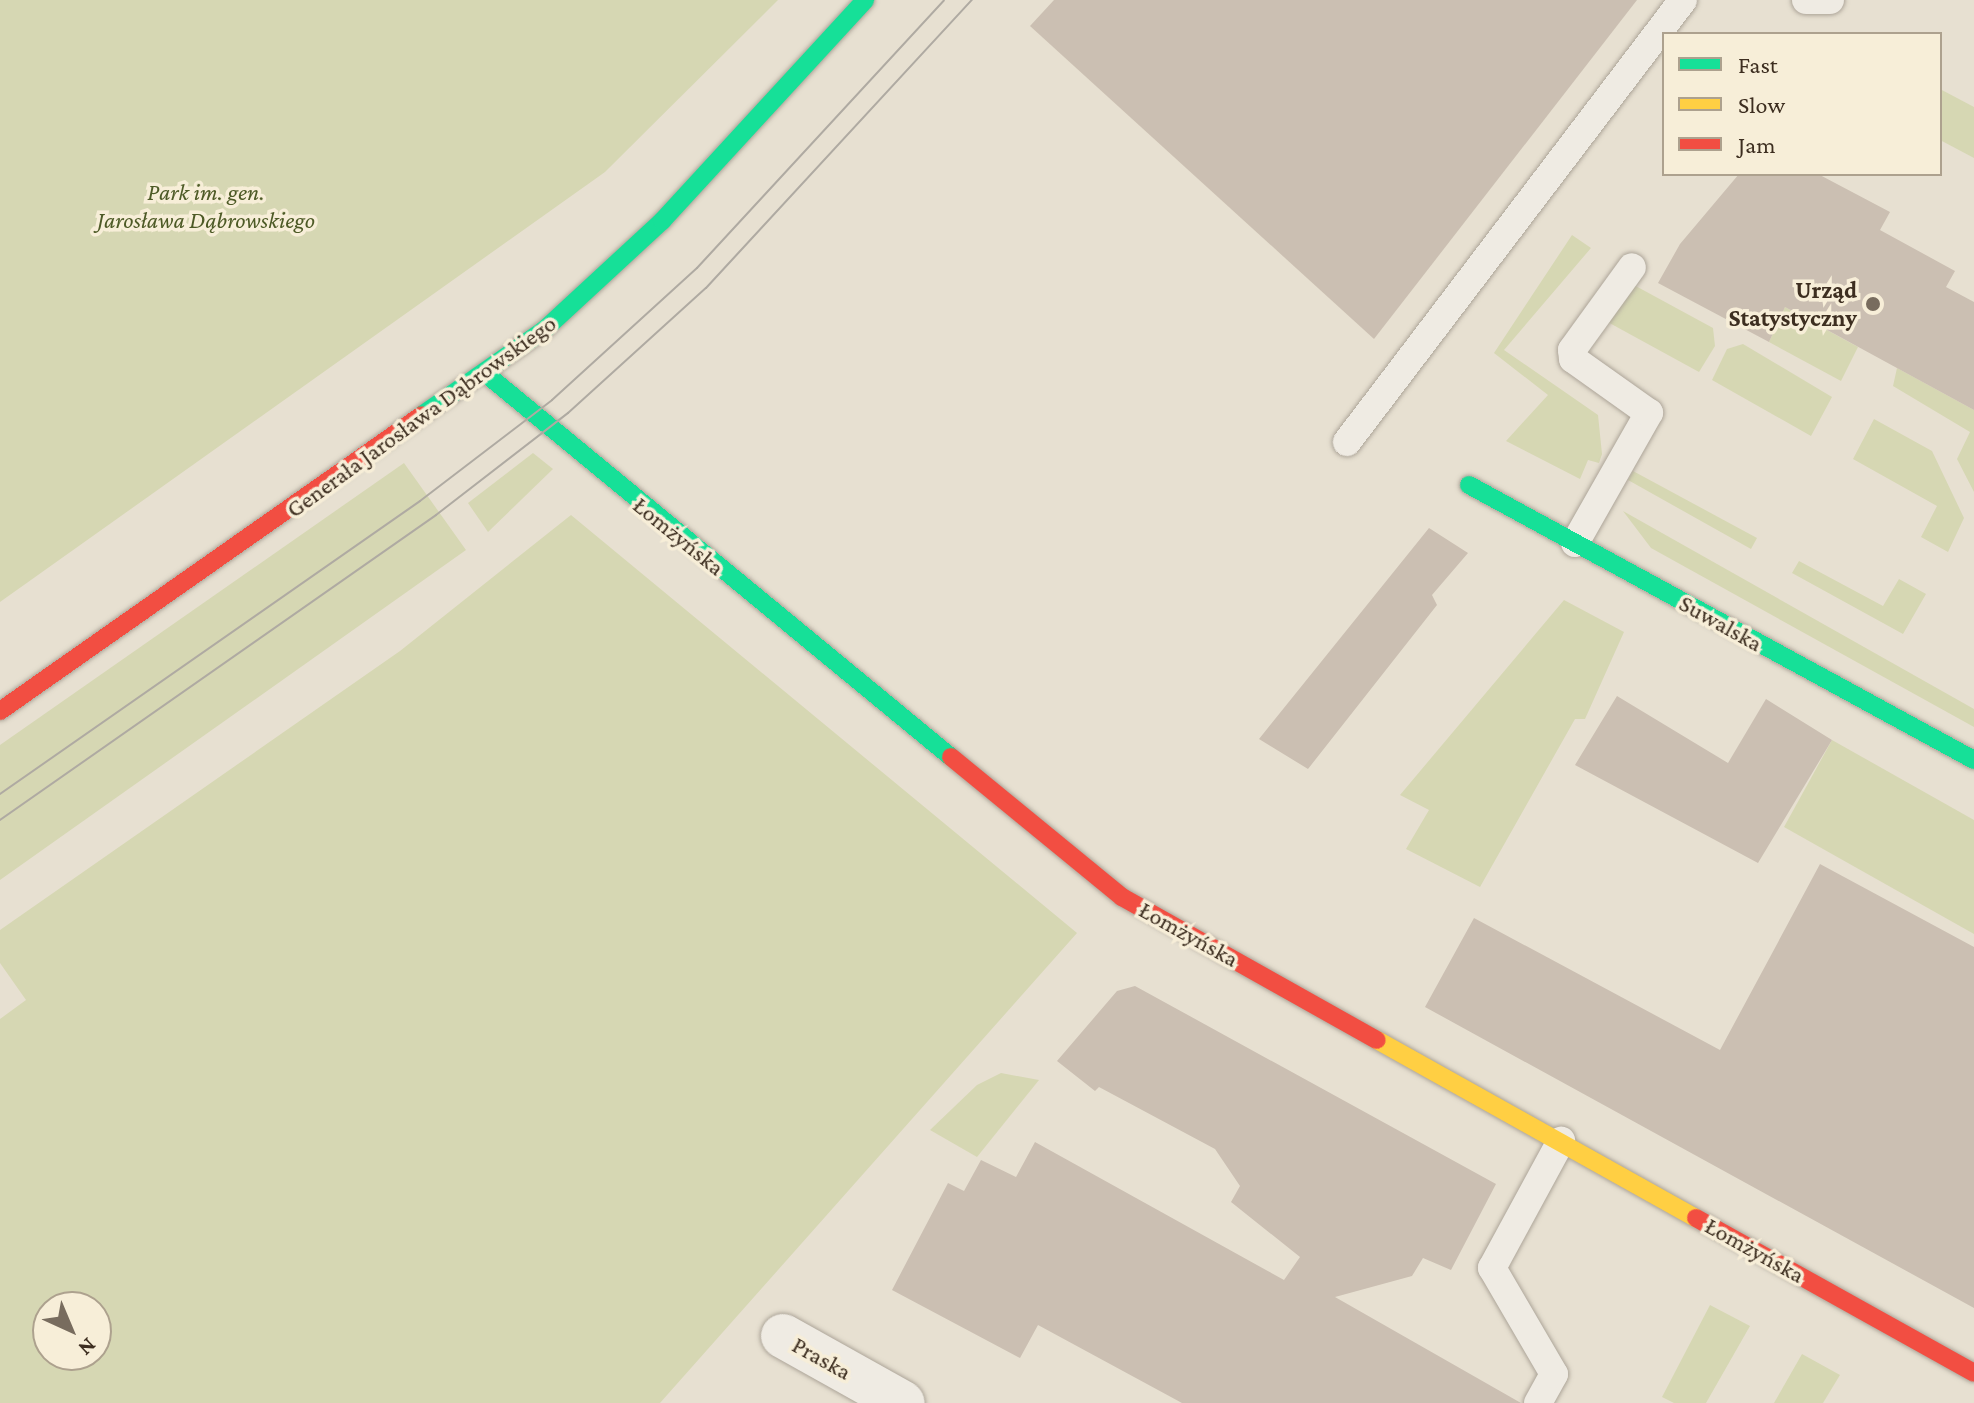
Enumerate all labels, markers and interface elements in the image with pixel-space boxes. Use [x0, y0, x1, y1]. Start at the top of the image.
legend [1662, 32, 1942, 176]
text: Fast [1738, 51, 1778, 78]
text: Slow [1738, 91, 1785, 118]
text: Jam [1738, 131, 1776, 158]
park label: Park im. gen. Jarosława Dąbrowskiego [97, 178, 315, 234]
place label: Urząd Statystyczny [1728, 276, 1857, 332]
marker: Urząd Statystyczny [1864, 295, 1882, 313]
street label: Generała Jarosława Dąbrowskiego [281, 309, 561, 523]
street label: Łomżyńska [628, 490, 730, 582]
street label: Suwalska [1674, 588, 1768, 658]
street label: Łomżyńska [1134, 895, 1244, 973]
street label: Łomżyńska [1700, 1211, 1810, 1289]
north arrow [32, 1291, 112, 1371]
street label: Praska [787, 1330, 857, 1386]
text: N [74, 1333, 102, 1361]

